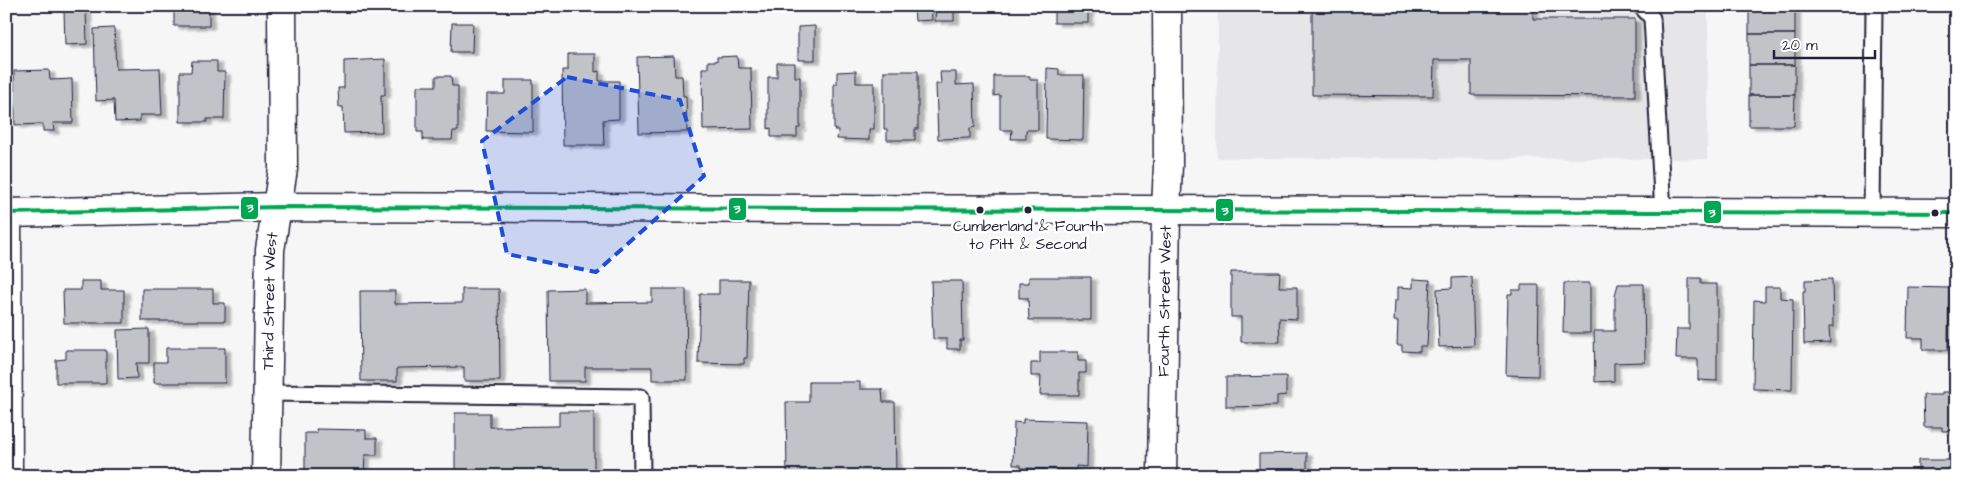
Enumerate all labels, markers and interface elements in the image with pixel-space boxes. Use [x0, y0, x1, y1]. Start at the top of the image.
scale bar [1774, 28, 1876, 60]
text: 20 m [1782, 35, 1818, 56]
line badge: 3 [240, 196, 259, 220]
line badge: 3 [728, 197, 747, 221]
text: 3 [245, 198, 254, 218]
line badge: 3 [1215, 198, 1234, 222]
text: 3 [732, 199, 741, 219]
line badge: 3 [1703, 200, 1722, 224]
text: 3 [1220, 201, 1229, 221]
text: 3 [1707, 203, 1716, 223]
unlabelled marker [975, 205, 985, 215]
marker: Cumberland & Fourth to Pitt & Second [1023, 205, 1033, 215]
unlabelled marker [1930, 208, 1940, 218]
place label: Cumberland & Fourth to Pitt & Second [953, 216, 1104, 255]
street label: Fourth Street West [1152, 224, 1177, 377]
street label: Third Street West [257, 230, 284, 370]

